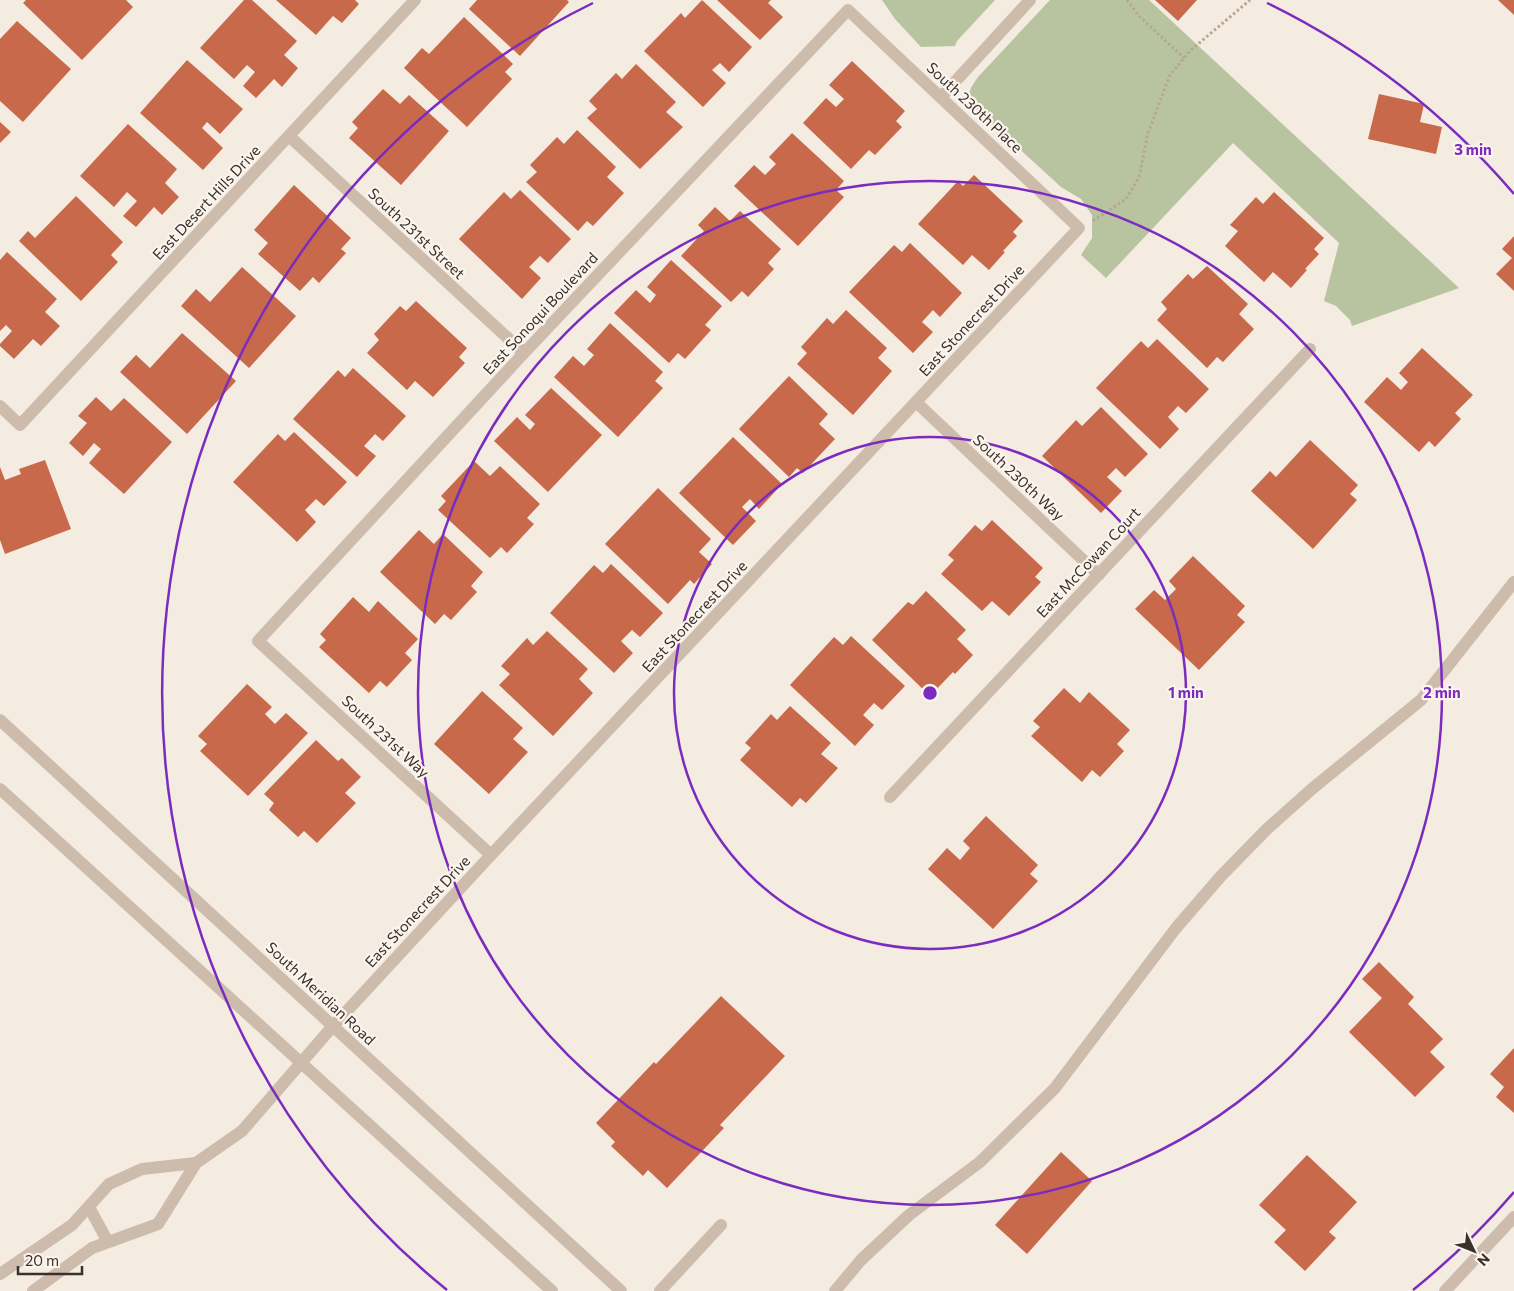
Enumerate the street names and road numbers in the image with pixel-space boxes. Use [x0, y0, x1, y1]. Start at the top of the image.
street label: South 230th Place [923, 58, 1027, 156]
street label: East Desert Hills Drive [148, 141, 264, 263]
street label: South 231st Street [365, 184, 469, 282]
street label: East Sonoqui Boulevard [479, 248, 601, 378]
street label: East Stonecrest Drive [915, 260, 1027, 379]
street label: South 230th Way [970, 430, 1068, 524]
street label: East McCowan Court [1032, 503, 1144, 621]
street label: East Stonecrest Drive [638, 556, 750, 675]
street label: South 231st Way [339, 691, 434, 781]
street label: East Stonecrest Drive [361, 851, 473, 970]
street label: South Meridian Road [263, 938, 379, 1048]

